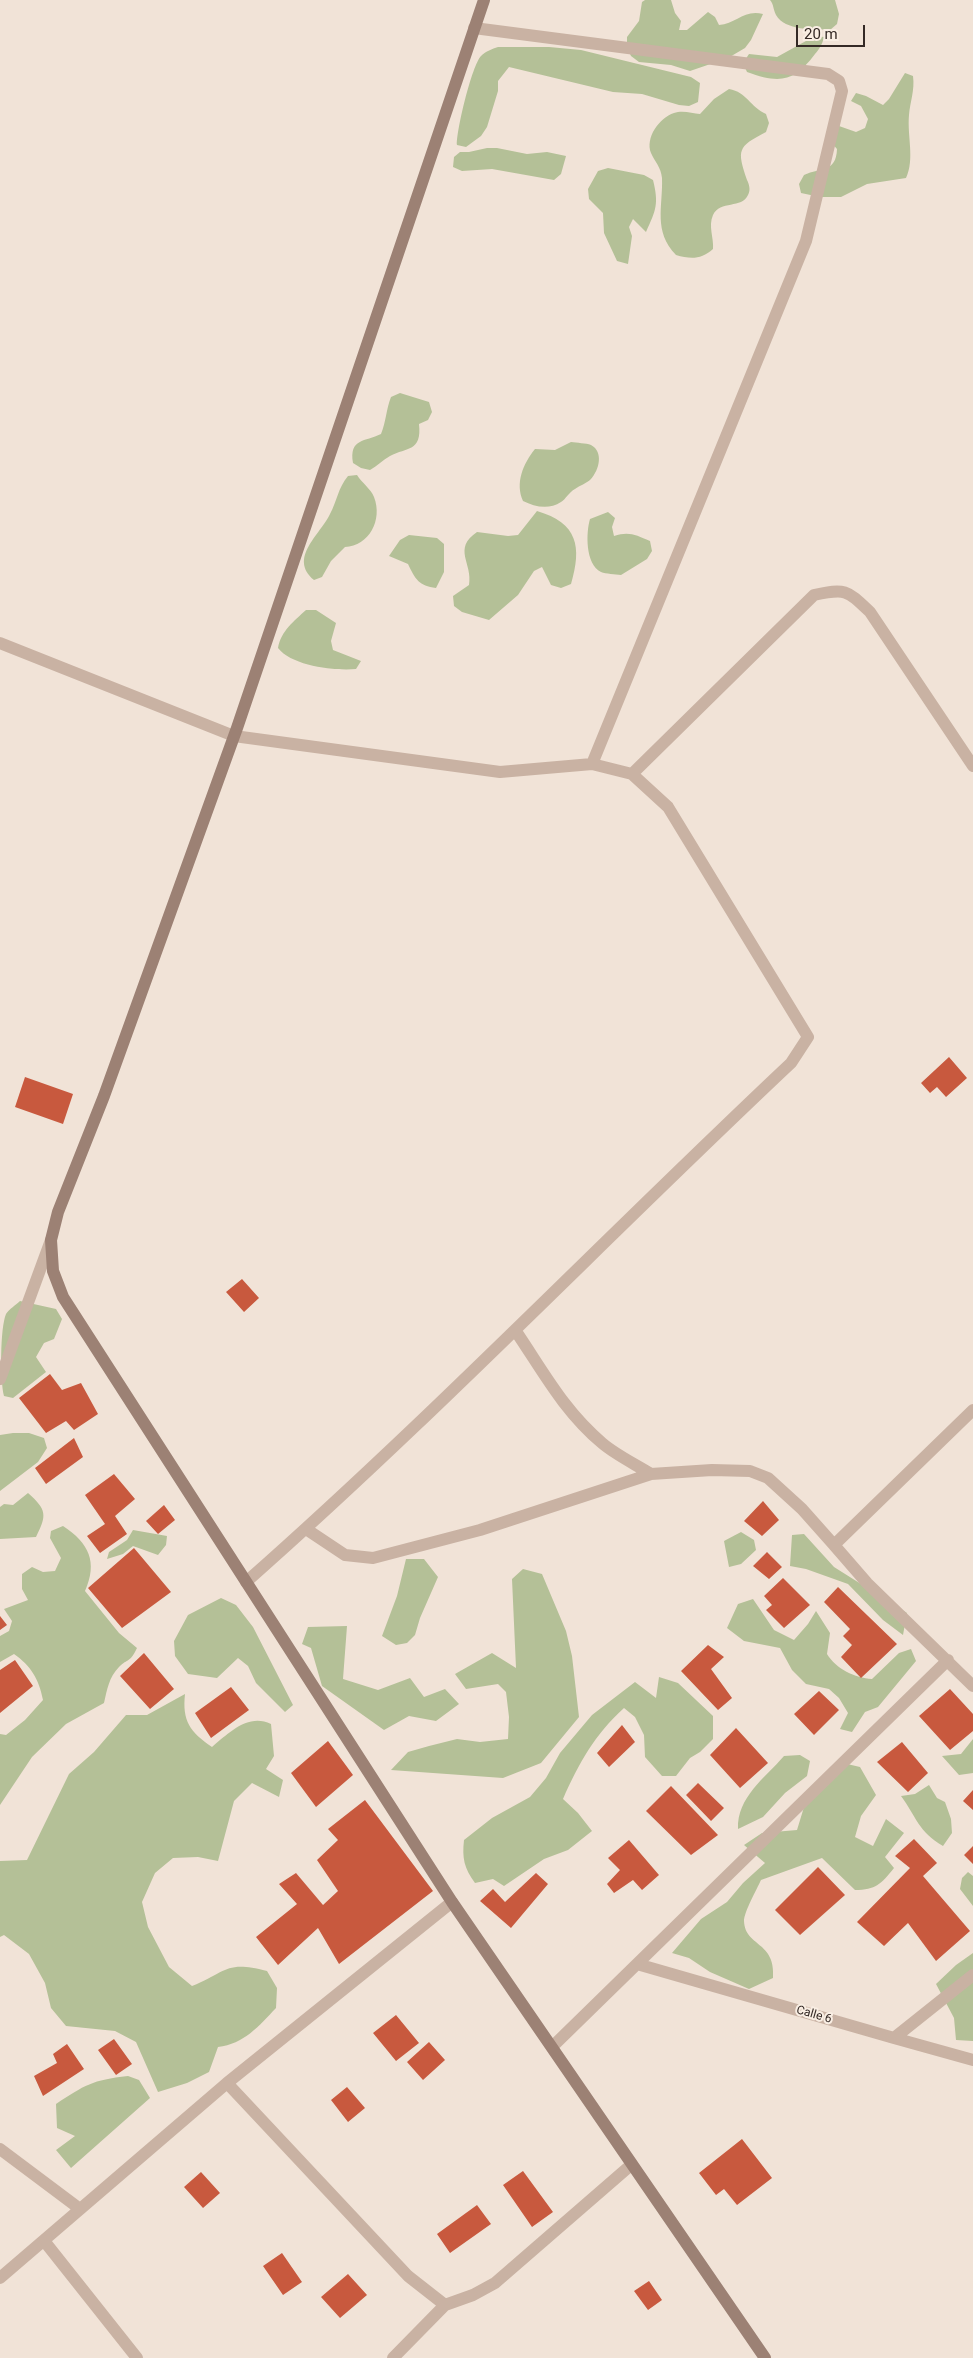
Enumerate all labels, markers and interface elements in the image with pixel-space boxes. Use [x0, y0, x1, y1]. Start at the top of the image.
scale bar [798, 15, 867, 47]
text: 20 m [804, 25, 838, 43]
street label: Calle 6 [795, 2003, 833, 2027]

